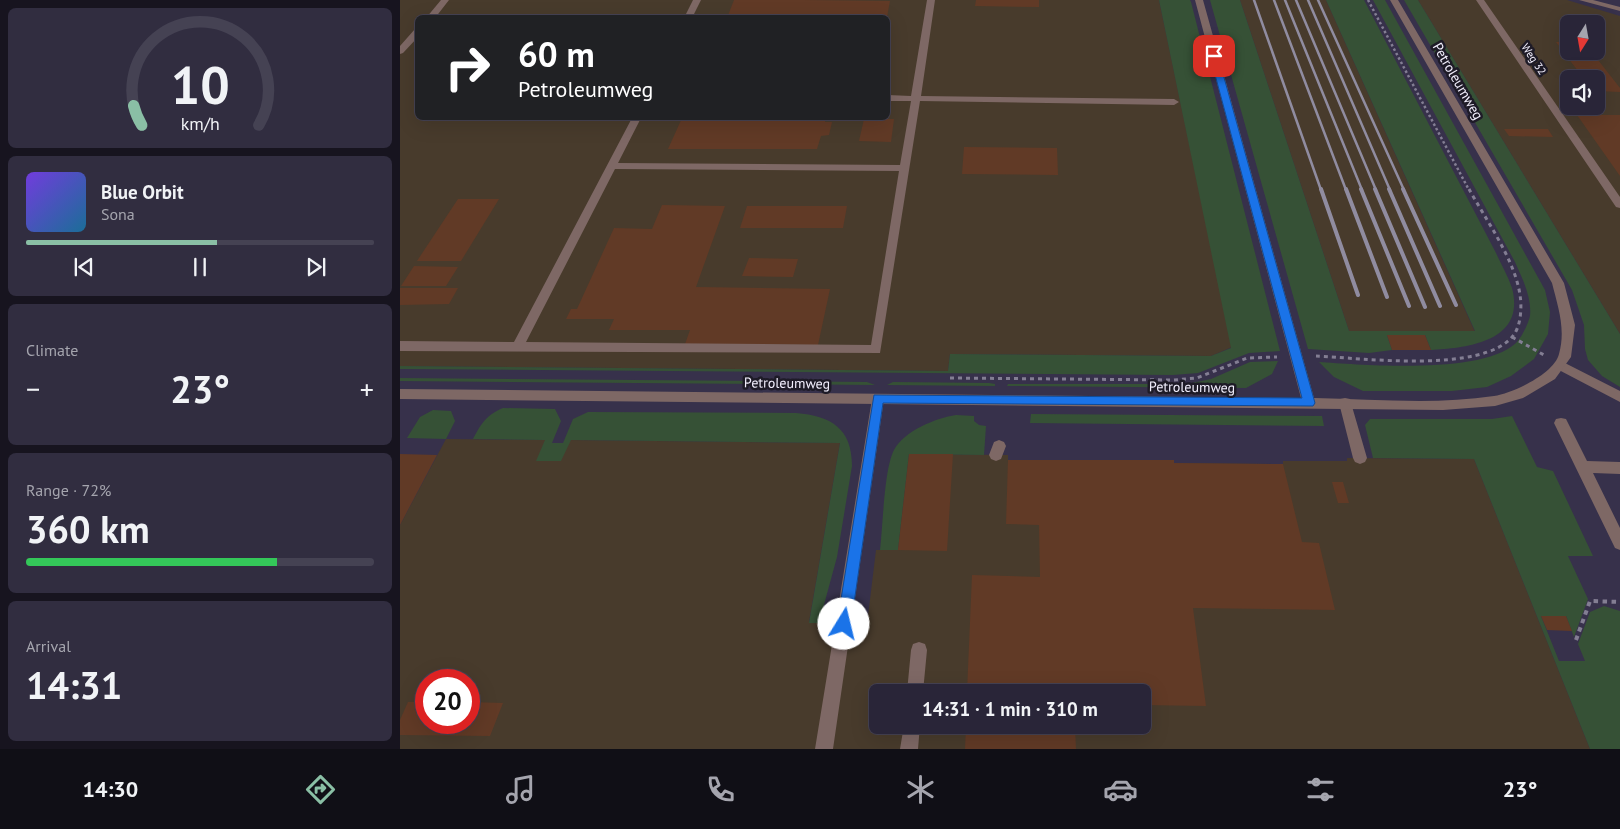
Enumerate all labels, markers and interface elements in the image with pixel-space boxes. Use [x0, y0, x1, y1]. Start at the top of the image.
north arrow [1560, 15, 1605, 60]
map controls [1560, 15, 1605, 115]
text: 60 m [518, 31, 595, 77]
icon: right [435, 35, 500, 100]
pin [1193, 35, 1235, 77]
street label: Petroleumweg [1429, 39, 1487, 123]
street label: Weg 32 [1518, 41, 1550, 77]
icon: arrive [1200, 42, 1228, 70]
text: 10 [171, 51, 229, 118]
button: sound [1560, 70, 1605, 115]
text: Petroleumweg [518, 75, 653, 103]
text: km/h [180, 112, 220, 135]
text: Blue Orbit [101, 180, 184, 204]
text: Sona [101, 204, 135, 224]
icon: previous [70, 253, 98, 281]
icon: pause [186, 253, 214, 281]
icon: next [302, 253, 330, 281]
text: Climate [26, 340, 78, 360]
text: 23° [170, 364, 230, 413]
text: − [26, 370, 40, 407]
text: + [360, 370, 374, 407]
street label: Petroleumweg [744, 373, 830, 393]
street label: Petroleumweg [1149, 377, 1235, 397]
text: Range · 72% [26, 480, 111, 500]
text: 360 km [26, 504, 150, 553]
position arrow [817, 597, 869, 649]
text: Arrival [26, 636, 71, 656]
text: 14:31 [26, 660, 122, 709]
speed limit sign: 20 [415, 669, 480, 734]
text: 14:31 · 1 min · 310 m [922, 697, 1098, 721]
icon: directions [303, 772, 338, 807]
icon: music [503, 772, 538, 807]
icon: phone [703, 772, 738, 807]
icon: climate [903, 772, 938, 807]
icon: car [1103, 772, 1138, 807]
icon: filters [1303, 772, 1338, 807]
text: 14:30 [82, 775, 138, 803]
text: 23° [1503, 775, 1537, 803]

